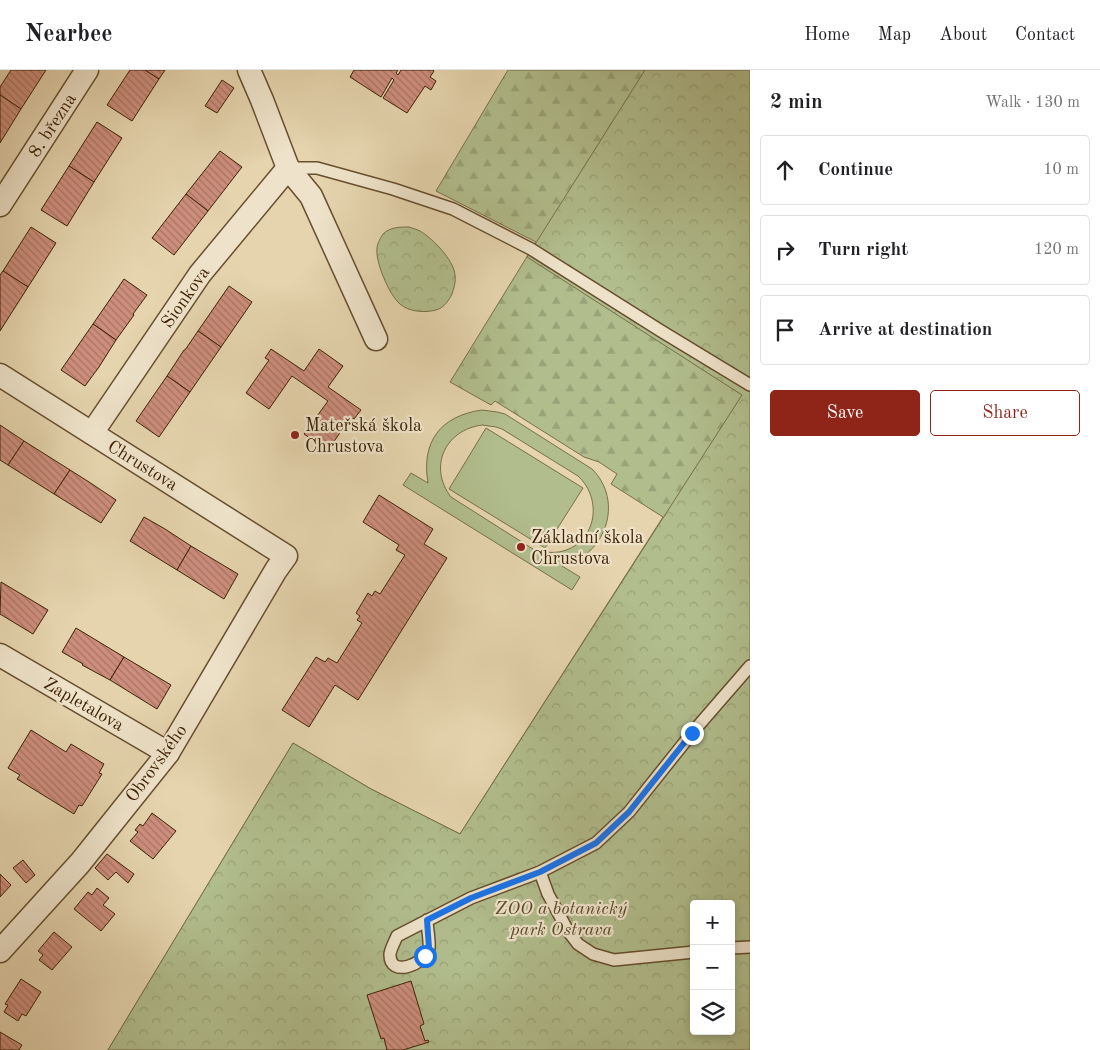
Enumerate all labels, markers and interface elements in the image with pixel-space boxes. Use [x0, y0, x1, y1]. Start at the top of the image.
text: Nearbee [25, 23, 113, 47]
text: Home [804, 26, 850, 44]
text: Map [878, 26, 911, 44]
text: About [939, 26, 987, 44]
text: Contact [1015, 26, 1075, 44]
street label: 8. března [26, 90, 80, 161]
text: 2 min [770, 92, 823, 113]
text: Walk · 130 m [985, 95, 1080, 111]
icon: ahead [771, 156, 799, 184]
text: Continue [818, 161, 893, 180]
text: 10 m [1043, 162, 1079, 178]
icon: right [771, 236, 799, 264]
text: Turn right [818, 241, 908, 260]
text: 120 m [1034, 242, 1079, 258]
street label: Sionkova [158, 264, 213, 331]
icon: arrive [771, 316, 799, 344]
text: Arrive at destination [818, 321, 992, 340]
button: Save [770, 390, 920, 436]
button: Share [930, 390, 1080, 436]
place label: Mateřská škola Chrustova [305, 417, 422, 456]
marker: Mateřská škola Chrustova [289, 429, 301, 441]
street label: Chrustova [104, 437, 181, 494]
place label: Základní škola Chrustova [531, 529, 644, 568]
marker: Základní škola Chrustova [515, 541, 527, 553]
street label: Zapletalova [40, 675, 127, 735]
street label: Obrovského [123, 721, 191, 806]
route end [681, 722, 704, 745]
park label: ZOO a botanický park Ostrava [495, 900, 628, 939]
map controls [690, 900, 735, 1035]
button: + [690, 900, 735, 945]
route start [414, 945, 437, 968]
button: − [690, 945, 735, 990]
button: layers [690, 990, 735, 1035]

